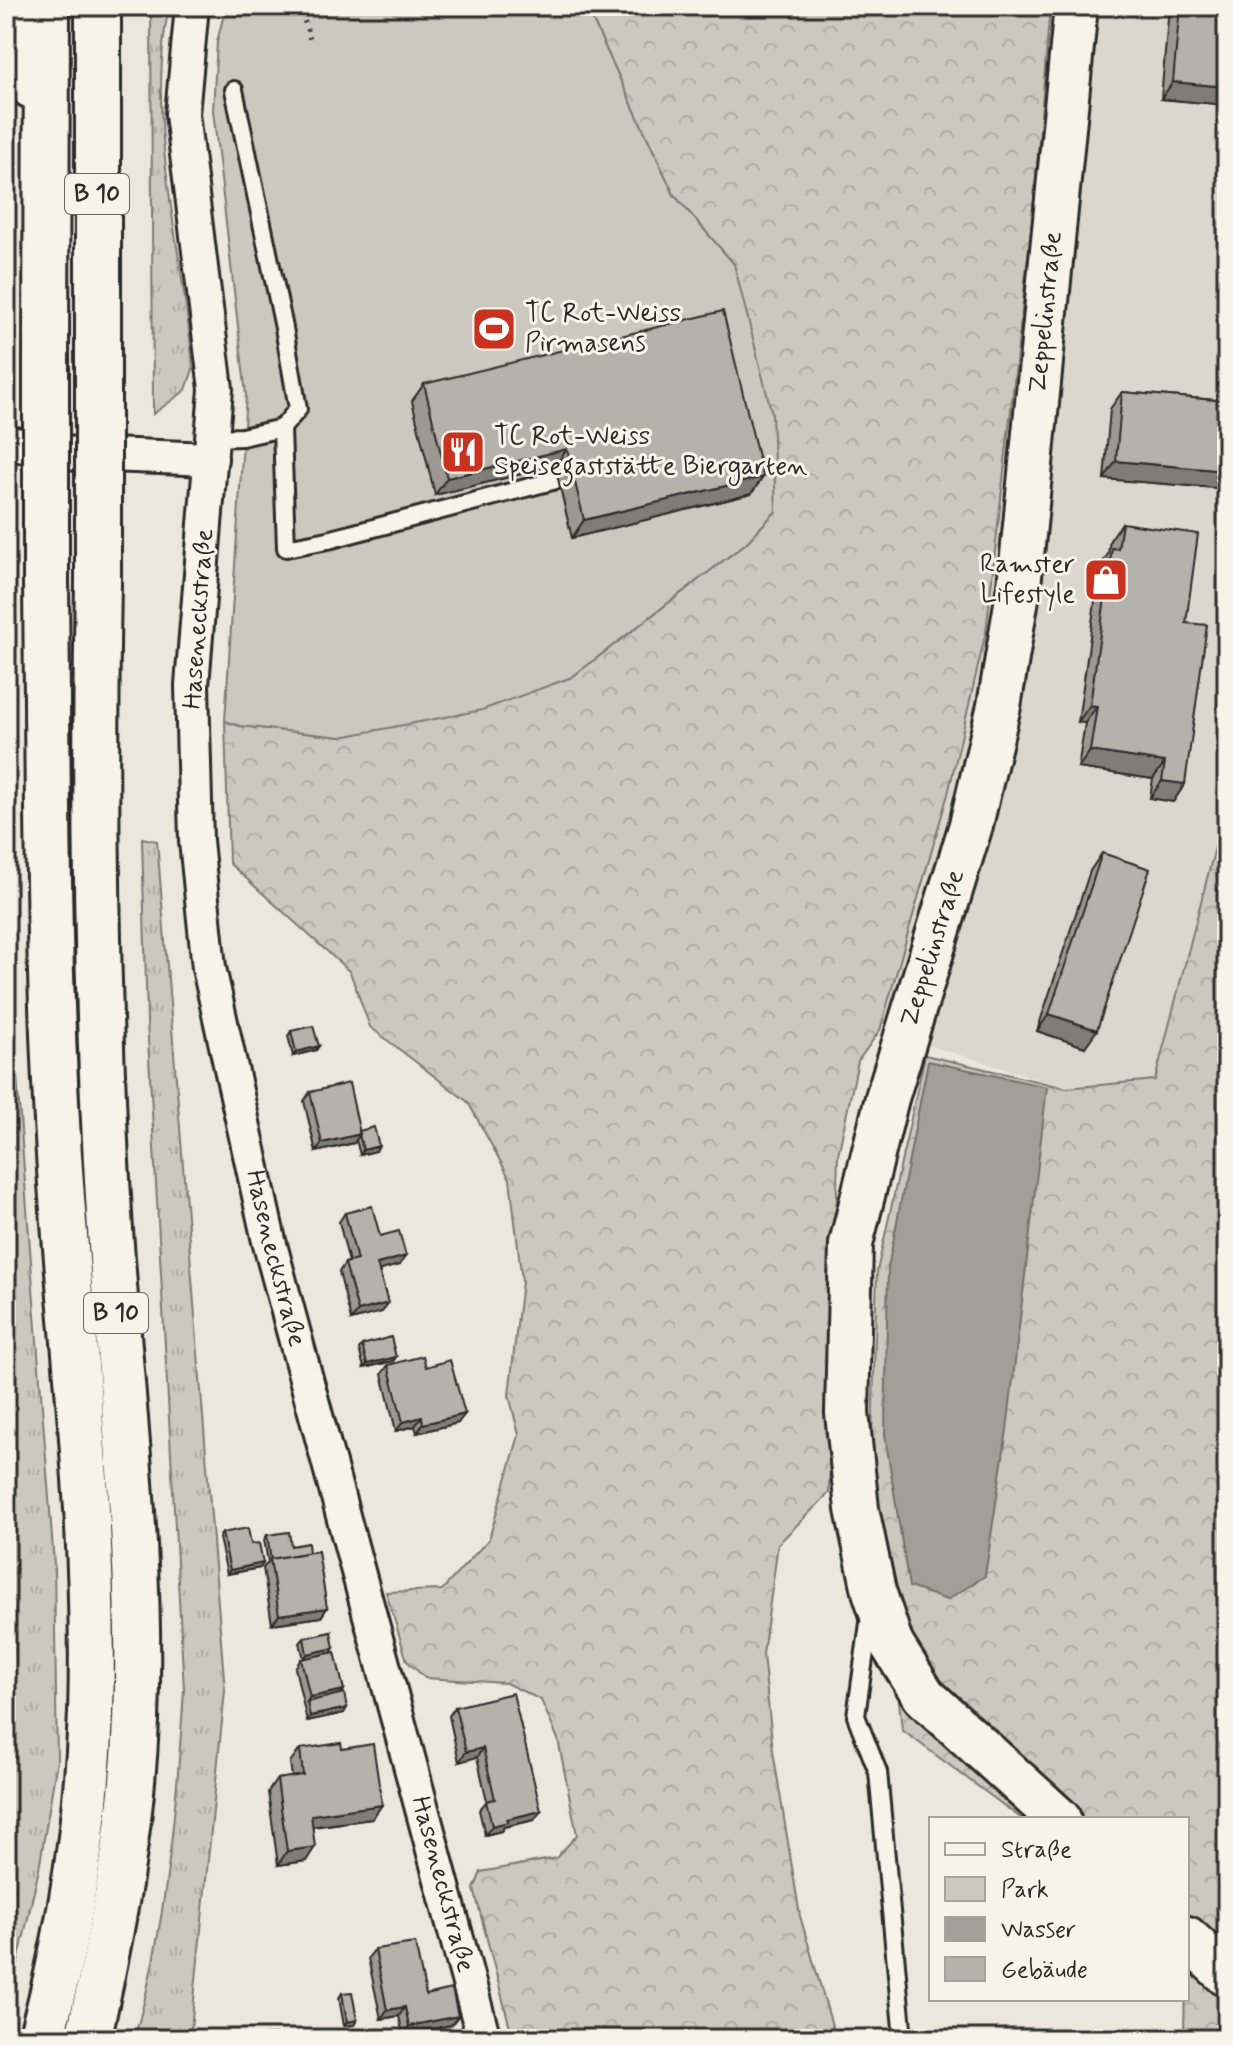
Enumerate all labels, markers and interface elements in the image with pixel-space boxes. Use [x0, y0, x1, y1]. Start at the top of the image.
road number: B 10 [65, 174, 129, 214]
street label: Zeppelinstraße [1021, 230, 1071, 395]
place label: TC Rot-Weiss Pirmasens [525, 297, 681, 361]
sports icon: TC Rot-Weiss Pirmasens [470, 305, 518, 353]
place label: TC Rot-Weiss Speisegaststätte Biergarten [494, 420, 808, 487]
restaurant icon: TC Rot-Weiss Speisegaststätte Biergarten [439, 428, 487, 476]
street label: Haseneckstraße [176, 527, 222, 710]
place label: Ramster Lifestyle [980, 548, 1075, 612]
shop icon: Ramster Lifestyle [1082, 556, 1130, 604]
street label: Zeppelinstraße [893, 866, 973, 1031]
street label: Haseneckstraße [237, 1167, 314, 1351]
road number: B 10 [84, 1293, 148, 1333]
street label: Haseneckstraße [402, 1792, 482, 1976]
legend [929, 1817, 1189, 2001]
text: Straße [1001, 1835, 1072, 1866]
text: Park [1001, 1875, 1049, 1906]
text: Wasser [1001, 1915, 1076, 1946]
text: Gebäude [1001, 1955, 1088, 1986]

